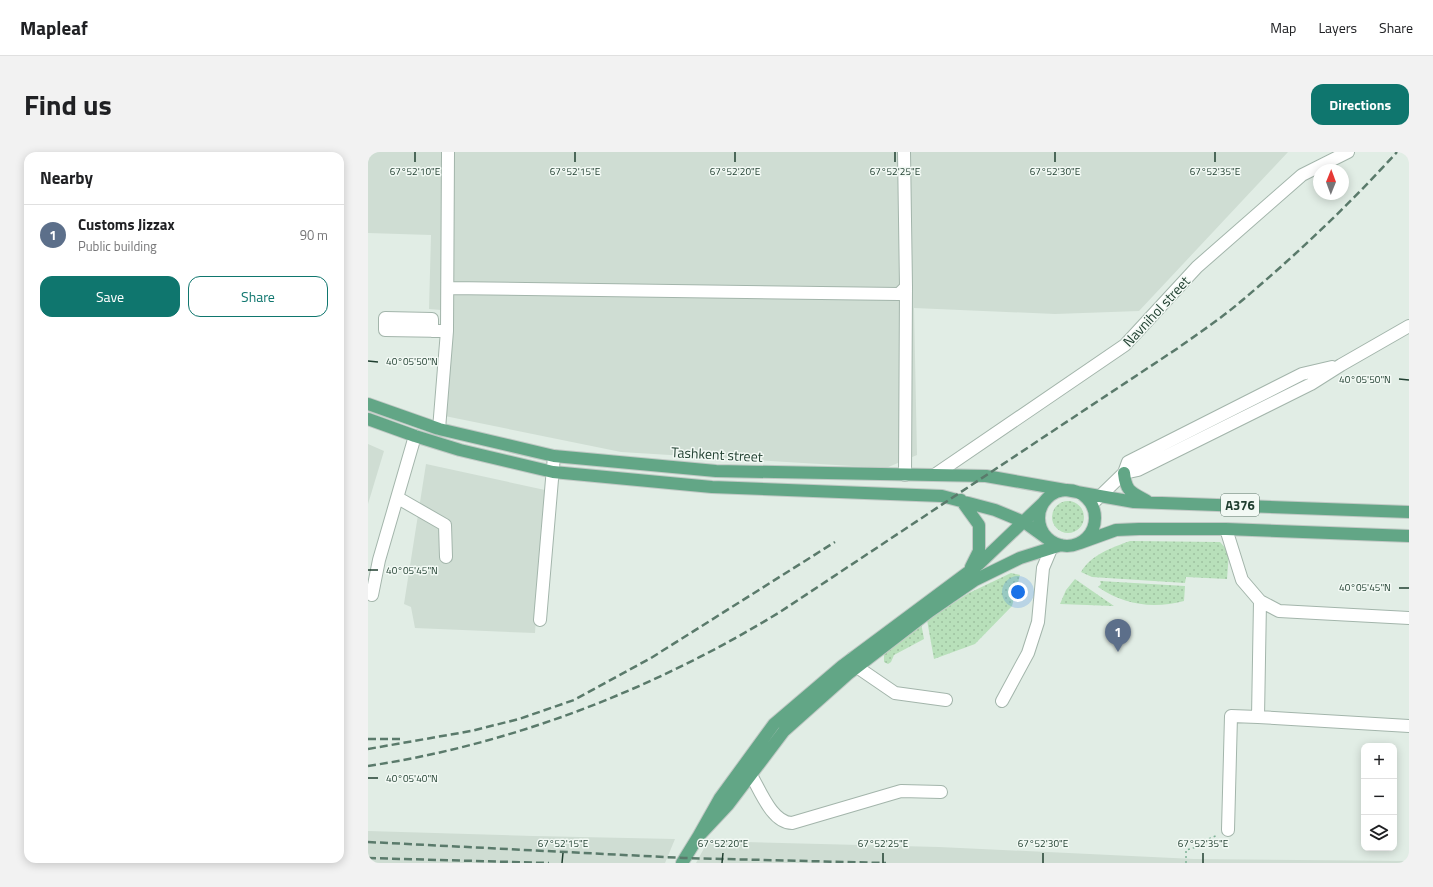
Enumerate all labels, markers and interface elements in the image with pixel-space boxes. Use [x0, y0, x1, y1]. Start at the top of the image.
text: Mapleaf [20, 13, 88, 42]
text: Map [1270, 17, 1296, 38]
text: Layers [1318, 17, 1357, 38]
text: Share [1379, 17, 1413, 38]
text: Find us [24, 83, 112, 126]
button: Directions [1311, 84, 1409, 125]
text: 67°52'10"E [390, 164, 441, 179]
text: 67°52'15"E [550, 164, 601, 179]
text: 67°52'20"E [710, 164, 761, 179]
text: 67°52'25"E [870, 164, 921, 179]
text: 67°52'30"E [1030, 164, 1081, 179]
text: 67°52'35"E [1190, 164, 1241, 179]
north arrow [1313, 164, 1349, 200]
text: Nearby [40, 165, 93, 191]
text: Customs Jizzax [78, 213, 175, 236]
text: 1 [49, 225, 57, 245]
text: 90 m [300, 225, 328, 245]
text: Public building [78, 236, 157, 256]
street label: Navnihol street [1118, 271, 1194, 351]
button: Save [40, 276, 180, 317]
button: Share [188, 276, 328, 317]
text: 40°05'50"N [386, 354, 438, 369]
text: 40°05'50"N [1339, 372, 1391, 387]
street label: Tashkent street [671, 441, 763, 467]
road number: A376 [1221, 494, 1259, 516]
text: 40°05'45"N [386, 563, 438, 578]
text: 40°05'45"N [1339, 580, 1391, 595]
your location [1008, 582, 1028, 602]
pin: 1 [1105, 619, 1131, 652]
map controls [1361, 743, 1397, 851]
button: + [1361, 743, 1397, 779]
text: 40°05'40"N [386, 771, 438, 786]
button: − [1361, 779, 1397, 815]
button: layers [1361, 815, 1397, 851]
text: 67°52'15"E [538, 836, 589, 851]
text: 67°52'20"E [698, 836, 749, 851]
text: 67°52'25"E [858, 836, 909, 851]
text: 67°52'30"E [1018, 836, 1069, 851]
text: 67°52'35"E [1178, 836, 1229, 851]

